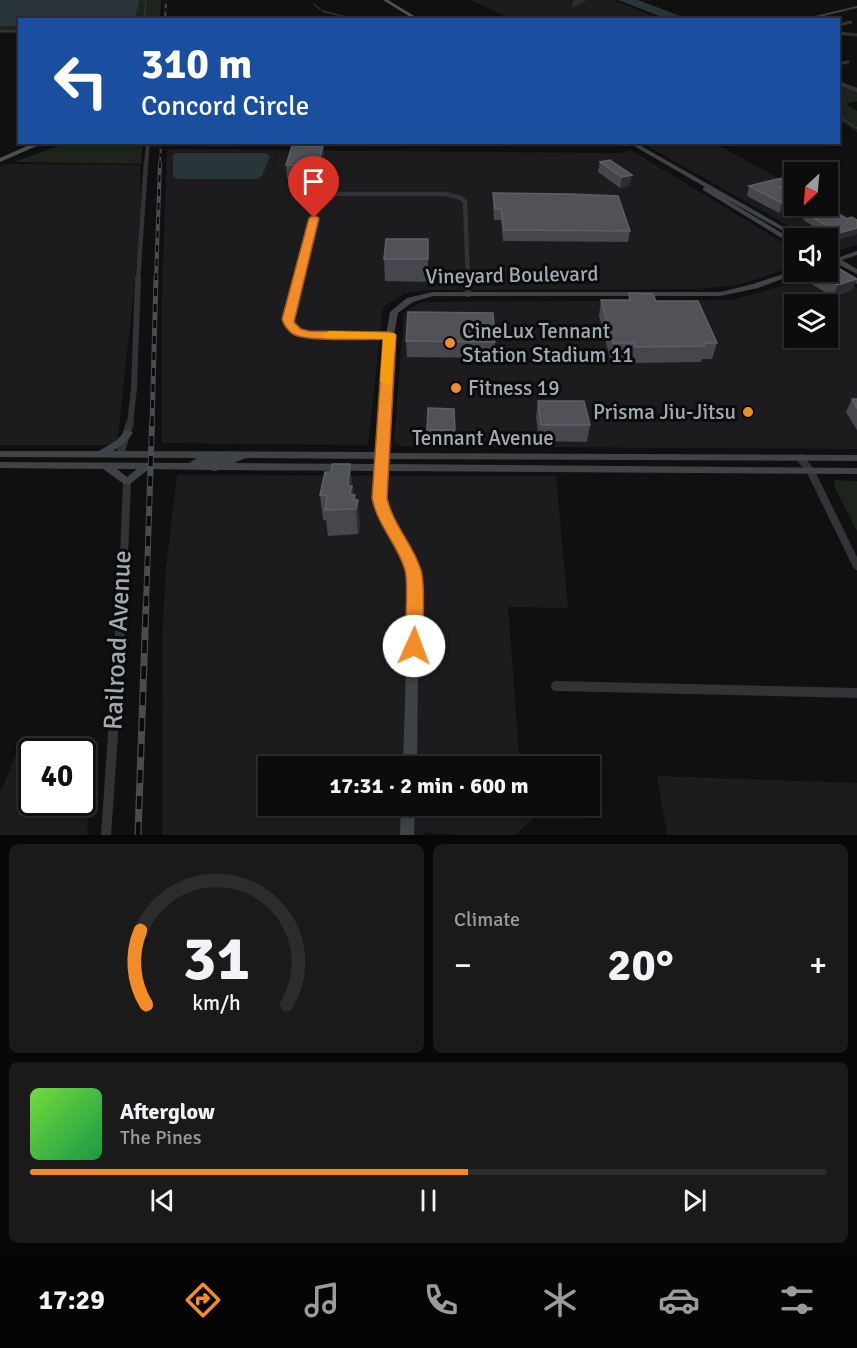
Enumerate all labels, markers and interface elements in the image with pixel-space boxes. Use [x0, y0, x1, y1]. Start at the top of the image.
text: 310 m [141, 39, 252, 90]
icon: left [42, 42, 120, 120]
text: Concord Circle [141, 90, 309, 123]
pin [288, 156, 339, 218]
north arrow [784, 162, 838, 216]
map controls [784, 162, 838, 348]
icon: arrive [297, 165, 330, 198]
button: sound [784, 228, 838, 282]
street label: Vineyard Boulevard [425, 260, 599, 290]
button: layers [784, 294, 838, 348]
place label: CineLux Tennant Station Stadium 11 [462, 318, 634, 368]
marker: CineLux Tennant Station Stadium 11 [443, 336, 457, 350]
place label: Fitness 19 [468, 375, 560, 401]
marker: Fitness 19 [449, 381, 463, 395]
place label: Prisma Jiu-Jitsu [593, 399, 736, 425]
marker: Prisma Jiu-Jitsu [741, 405, 755, 419]
street label: Tennant Avenue [412, 425, 554, 451]
street label: Railroad Avenue [97, 549, 139, 731]
position arrow [382, 614, 446, 678]
speed limit sign: 40 [18, 738, 96, 816]
text: 17:31 · 2 min · 600 m [329, 772, 529, 799]
text: Climate [454, 907, 520, 932]
text: 31 [183, 920, 250, 997]
text: 20° [607, 938, 674, 993]
text: − [454, 945, 472, 986]
text: + [809, 945, 827, 986]
text: km/h [192, 991, 241, 1017]
text: Afterglow [120, 1098, 215, 1125]
text: The Pines [120, 1125, 202, 1150]
icon: previous [146, 1184, 179, 1217]
icon: pause [412, 1184, 445, 1217]
icon: next [678, 1184, 711, 1217]
icon: directions [182, 1279, 224, 1321]
icon: music [301, 1279, 343, 1321]
icon: phone [420, 1279, 462, 1321]
icon: climate [539, 1279, 581, 1321]
icon: car [658, 1279, 700, 1321]
icon: filters [776, 1279, 818, 1321]
text: 17:29 [38, 1284, 105, 1317]

